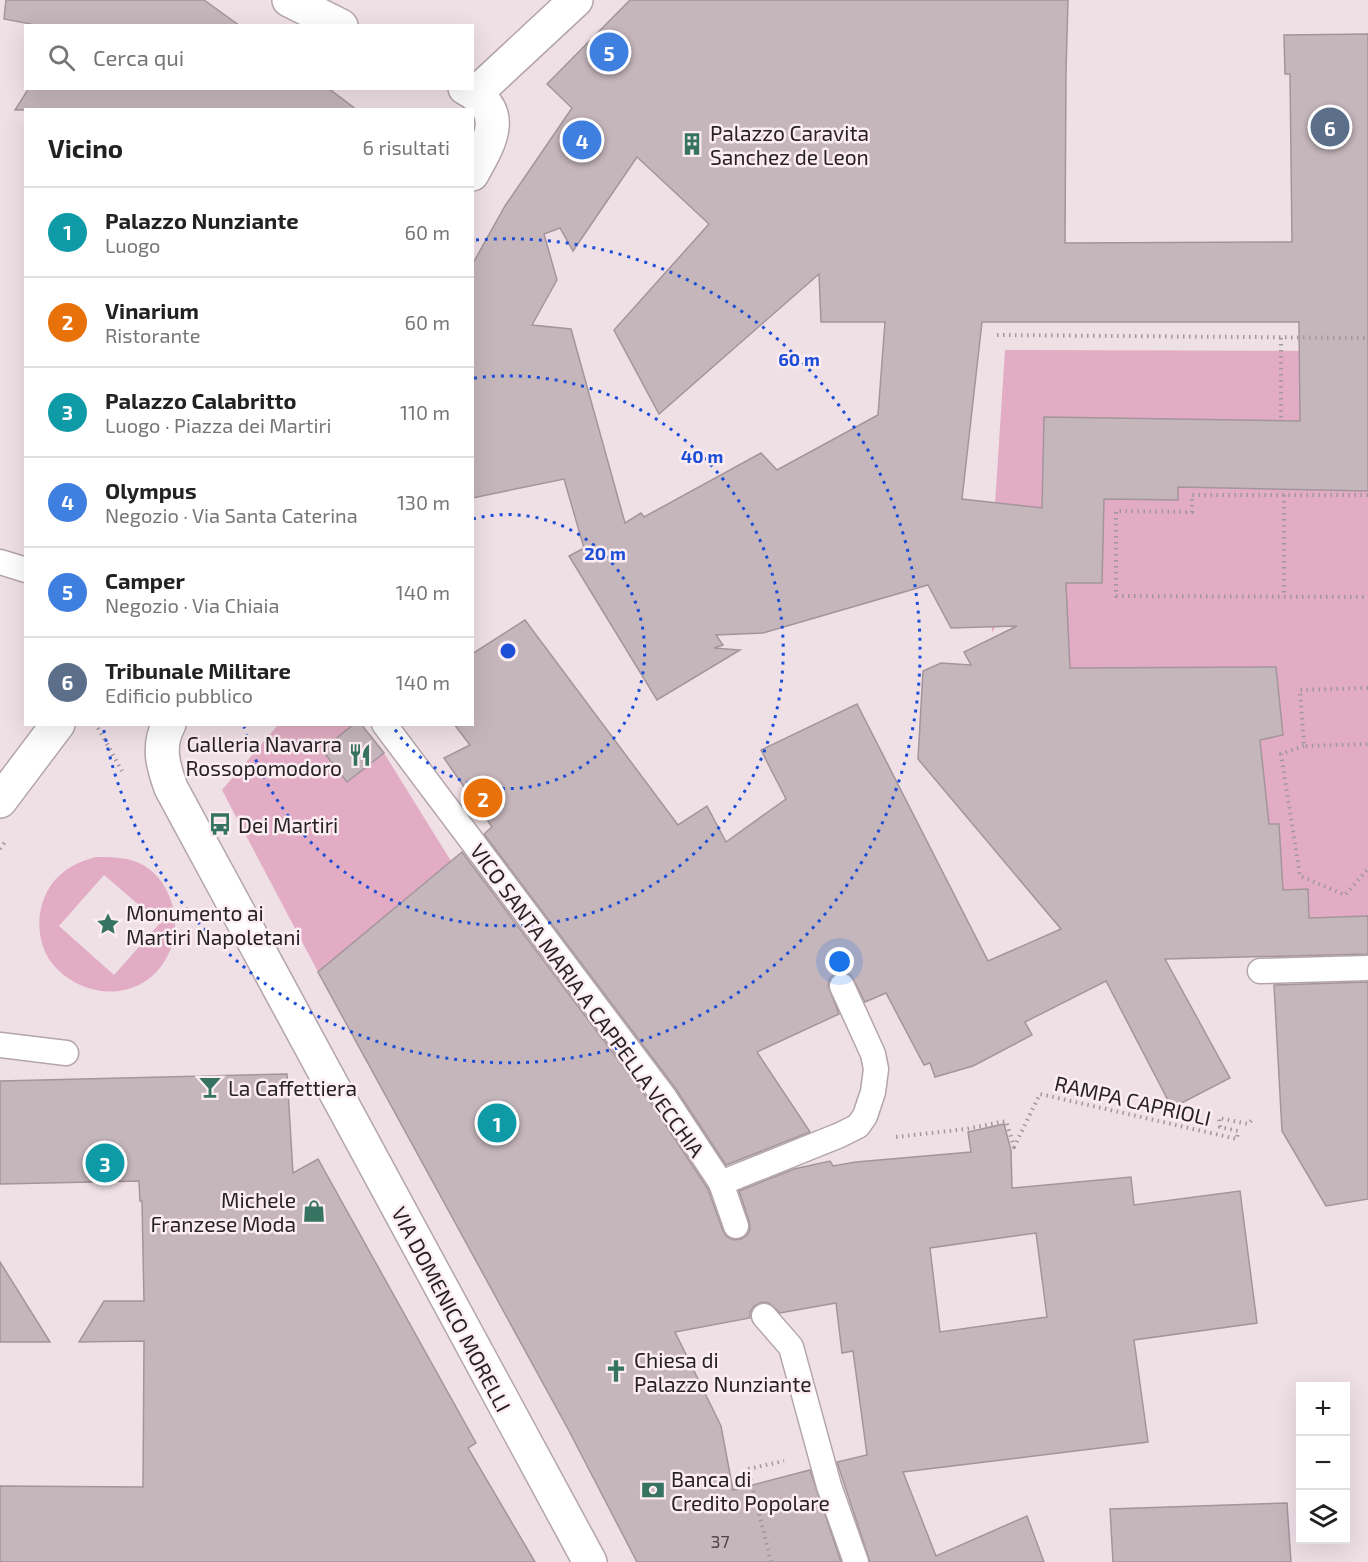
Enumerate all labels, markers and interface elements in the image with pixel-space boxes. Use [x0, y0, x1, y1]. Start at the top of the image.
search box [24, 24, 474, 90]
pin: 5 [590, 29, 628, 74]
icon: search [45, 41, 78, 74]
text: Cerca qui [93, 44, 184, 70]
pin: 6 [1310, 104, 1350, 150]
pin: 4 [562, 118, 602, 162]
place label: Palazzo Caravita Sanchez de Leon [710, 120, 869, 169]
building icon: Palazzo Caravita Sanchez de Leon [679, 131, 705, 157]
text: Vicino [48, 132, 123, 163]
text: 6 risultati [363, 135, 450, 159]
text: Palazzo Nunziante [105, 207, 299, 233]
text: 1 [63, 220, 72, 244]
text: 60 m [405, 220, 450, 244]
text: Luogo [105, 233, 160, 257]
text: Vinarium [105, 297, 199, 323]
text: 2 [62, 310, 73, 334]
text: 60 m [405, 310, 450, 334]
text: Ristorante [105, 323, 200, 347]
text: 60 m [778, 348, 820, 370]
text: Palazzo Calabritto [105, 387, 296, 413]
text: 3 [62, 400, 73, 424]
text: 110 m [400, 400, 450, 424]
text: Luogo · Piazza dei Martiri [105, 413, 331, 437]
text: 40 m [681, 445, 723, 467]
text: Olympus [105, 477, 197, 503]
text: 4 [61, 490, 74, 514]
text: 130 m [397, 490, 450, 514]
text: Negozio · Via Santa Caterina [105, 503, 358, 527]
text: 20 m [584, 542, 626, 564]
text: Camper [105, 567, 185, 593]
text: 5 [62, 580, 73, 604]
text: 140 m [396, 580, 450, 604]
text: Negozio · Via Chiaia [105, 593, 279, 617]
centre of rings [498, 641, 518, 661]
text: Tribunale Militare [105, 657, 291, 683]
text: 6 [62, 670, 73, 694]
text: 140 m [396, 670, 450, 694]
text: Edificio pubblico [105, 683, 253, 707]
place label: Galleria Navarra Rossopomodoro [185, 731, 342, 780]
restaurant icon: Galleria Navarra Rossopomodoro [347, 742, 373, 768]
pin: 2 [464, 776, 502, 820]
bus stop icon: Dei Martiri [207, 811, 233, 837]
place label: Dei Martiri [238, 812, 338, 837]
street label: VICO SANTA MARIA A CAPPELLA VECCHIA [466, 838, 710, 1162]
place label: Monumento ai Martiri Napoletani [126, 900, 301, 949]
place icon: Monumento ai Martiri Napoletani [95, 911, 121, 937]
your location [825, 947, 854, 976]
street label: RAMPA CAPRIOLI [1052, 1070, 1214, 1130]
bar icon: La Caffettiera [197, 1074, 223, 1100]
place label: La Caffettiera [228, 1075, 357, 1100]
pin: 1 [478, 1100, 516, 1146]
pin: 3 [86, 1140, 124, 1186]
place label: Michele Franzese Moda [150, 1187, 296, 1236]
shop icon: Michele Franzese Moda [301, 1198, 327, 1224]
street label: VIA DOMENICO MORELLI [387, 1202, 517, 1416]
place label: Chiesa di Palazzo Nunziante [634, 1347, 812, 1396]
church icon: Chiesa di Palazzo Nunziante [603, 1358, 629, 1384]
map controls [1296, 1382, 1350, 1544]
button: + [1296, 1382, 1350, 1436]
button: − [1296, 1436, 1350, 1490]
place label: Banca di Credito Popolare [671, 1466, 830, 1515]
bank icon: Banca di Credito Popolare [640, 1477, 666, 1503]
button: layers [1296, 1490, 1350, 1544]
house number: 37 [710, 1530, 730, 1552]

